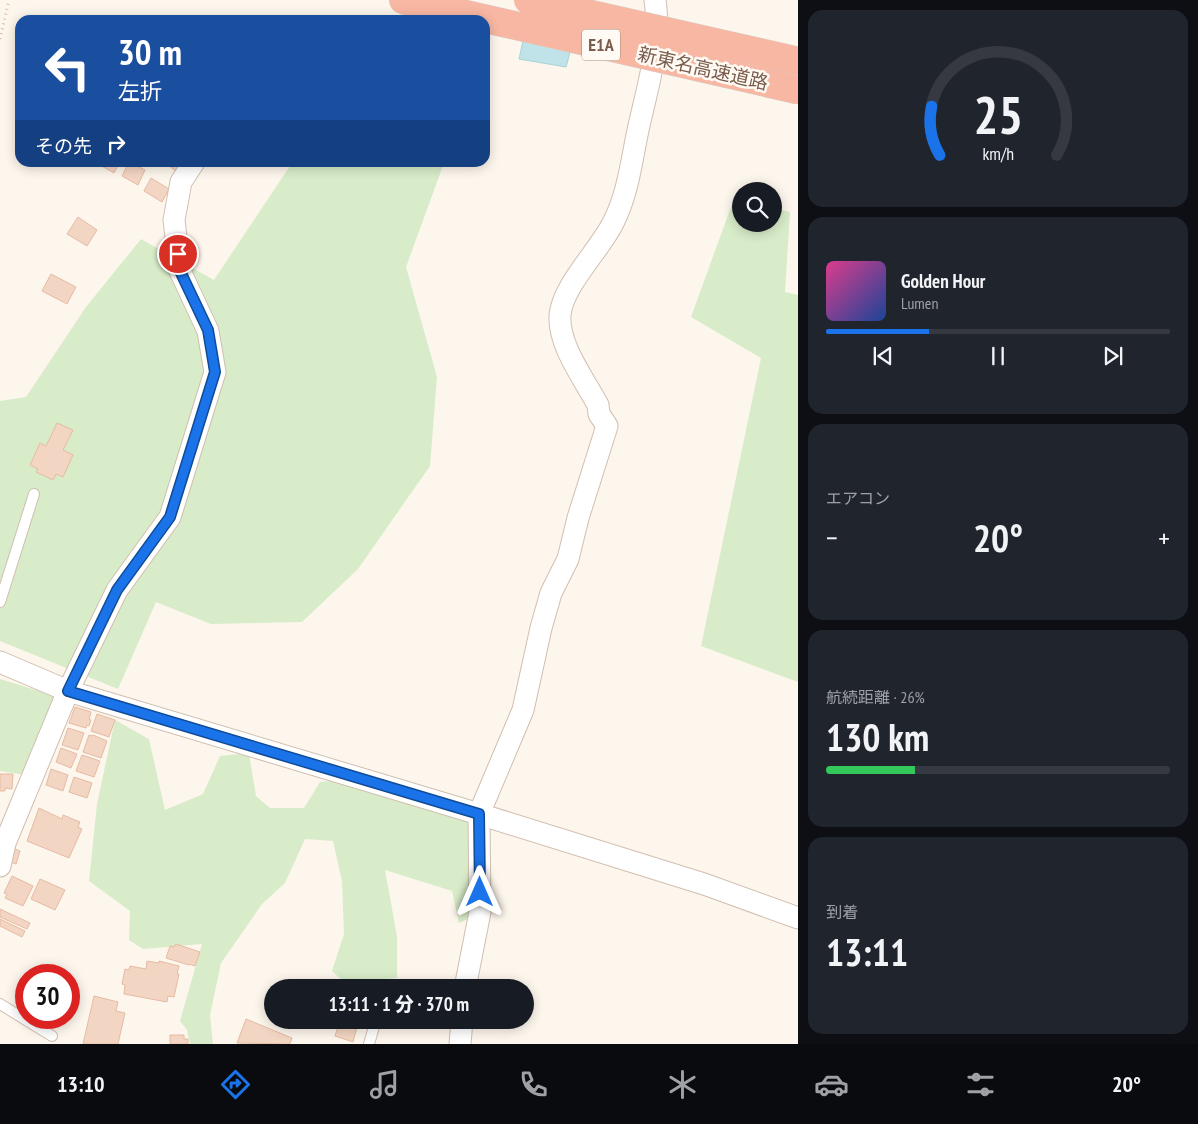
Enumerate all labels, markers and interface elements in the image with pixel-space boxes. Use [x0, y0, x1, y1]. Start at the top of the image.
text: 30 m [118, 29, 182, 75]
road number: E1A [582, 30, 620, 60]
icon: left [35, 35, 100, 100]
street label: 新東名高速道路 [635, 41, 771, 95]
text: 左折 [118, 77, 162, 105]
text: 25 [973, 81, 1023, 148]
icon: right [102, 130, 130, 158]
text: その先 [35, 134, 92, 158]
text: km/h [982, 142, 1014, 165]
map controls [732, 182, 782, 232]
button: search [732, 182, 782, 232]
pin [157, 233, 199, 275]
icon: arrive [164, 240, 192, 268]
text: Golden Hour [901, 269, 985, 293]
text: Lumen [901, 293, 938, 313]
icon: previous [869, 342, 897, 370]
icon: pause [984, 342, 1012, 370]
icon: next [1099, 342, 1127, 370]
text: エアコン [826, 488, 890, 508]
text: 20° [973, 513, 1023, 562]
text: − [826, 519, 838, 556]
text: + [1158, 519, 1170, 556]
text: 航続距離 · 26% [826, 687, 925, 707]
text: 130 km [826, 712, 929, 761]
position arrow [453, 865, 505, 917]
text: 到着 [826, 902, 858, 922]
text: 13:11 [826, 927, 908, 976]
speed limit sign: 30 [15, 964, 80, 1029]
text: 13:11 · 1 分 · 370 m [329, 992, 469, 1016]
icon: directions [218, 1067, 253, 1102]
icon: music [367, 1067, 402, 1102]
icon: phone [516, 1067, 551, 1102]
icon: climate [665, 1067, 700, 1102]
icon: car [814, 1067, 849, 1102]
icon: filters [963, 1067, 998, 1102]
text: 13:10 [57, 1070, 105, 1098]
text: 20° [1112, 1070, 1141, 1098]

